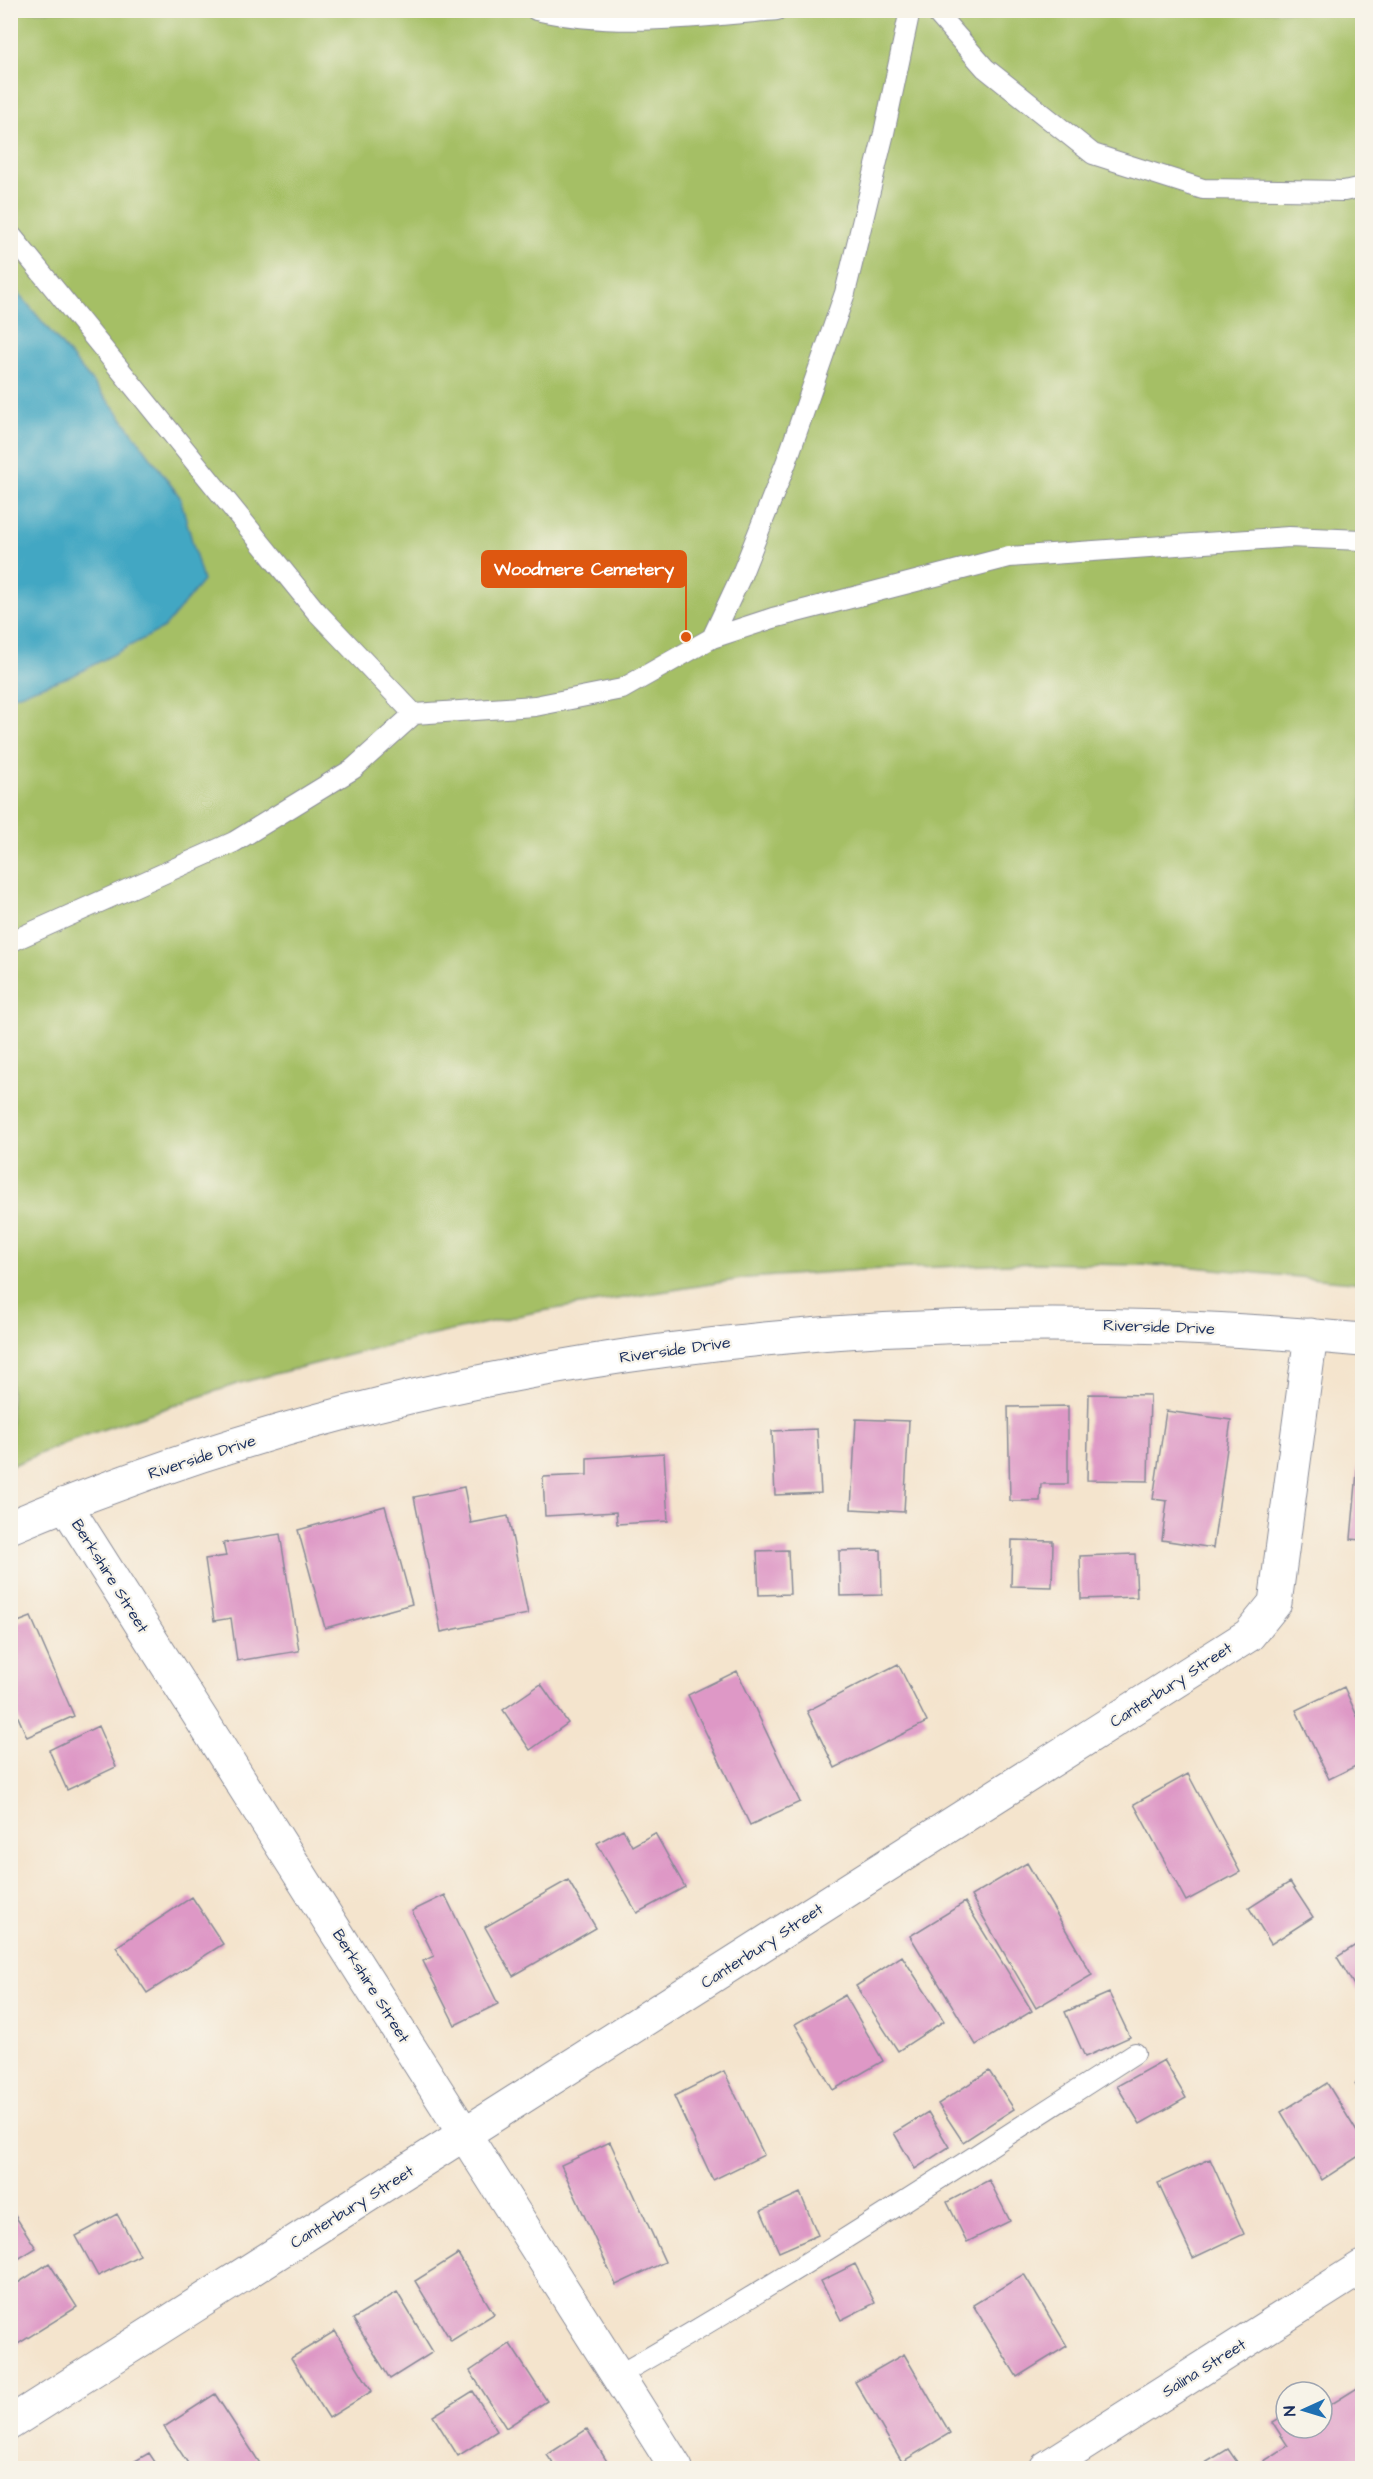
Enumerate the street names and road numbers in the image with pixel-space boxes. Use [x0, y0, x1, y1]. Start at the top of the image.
street label: Riverside Drive [1103, 1314, 1216, 1340]
street label: Riverside Drive [618, 1331, 732, 1369]
street label: Riverside Drive [145, 1429, 259, 1485]
street label: Berkshire Street [66, 1515, 154, 1638]
street label: Canterbury Street [1106, 1637, 1237, 1734]
street label: Canterbury Street [697, 1898, 828, 1995]
street label: Berkshire Street [327, 1925, 415, 2048]
street label: Canterbury Street [286, 2160, 419, 2255]
street label: Salina Street [1158, 2333, 1251, 2403]

